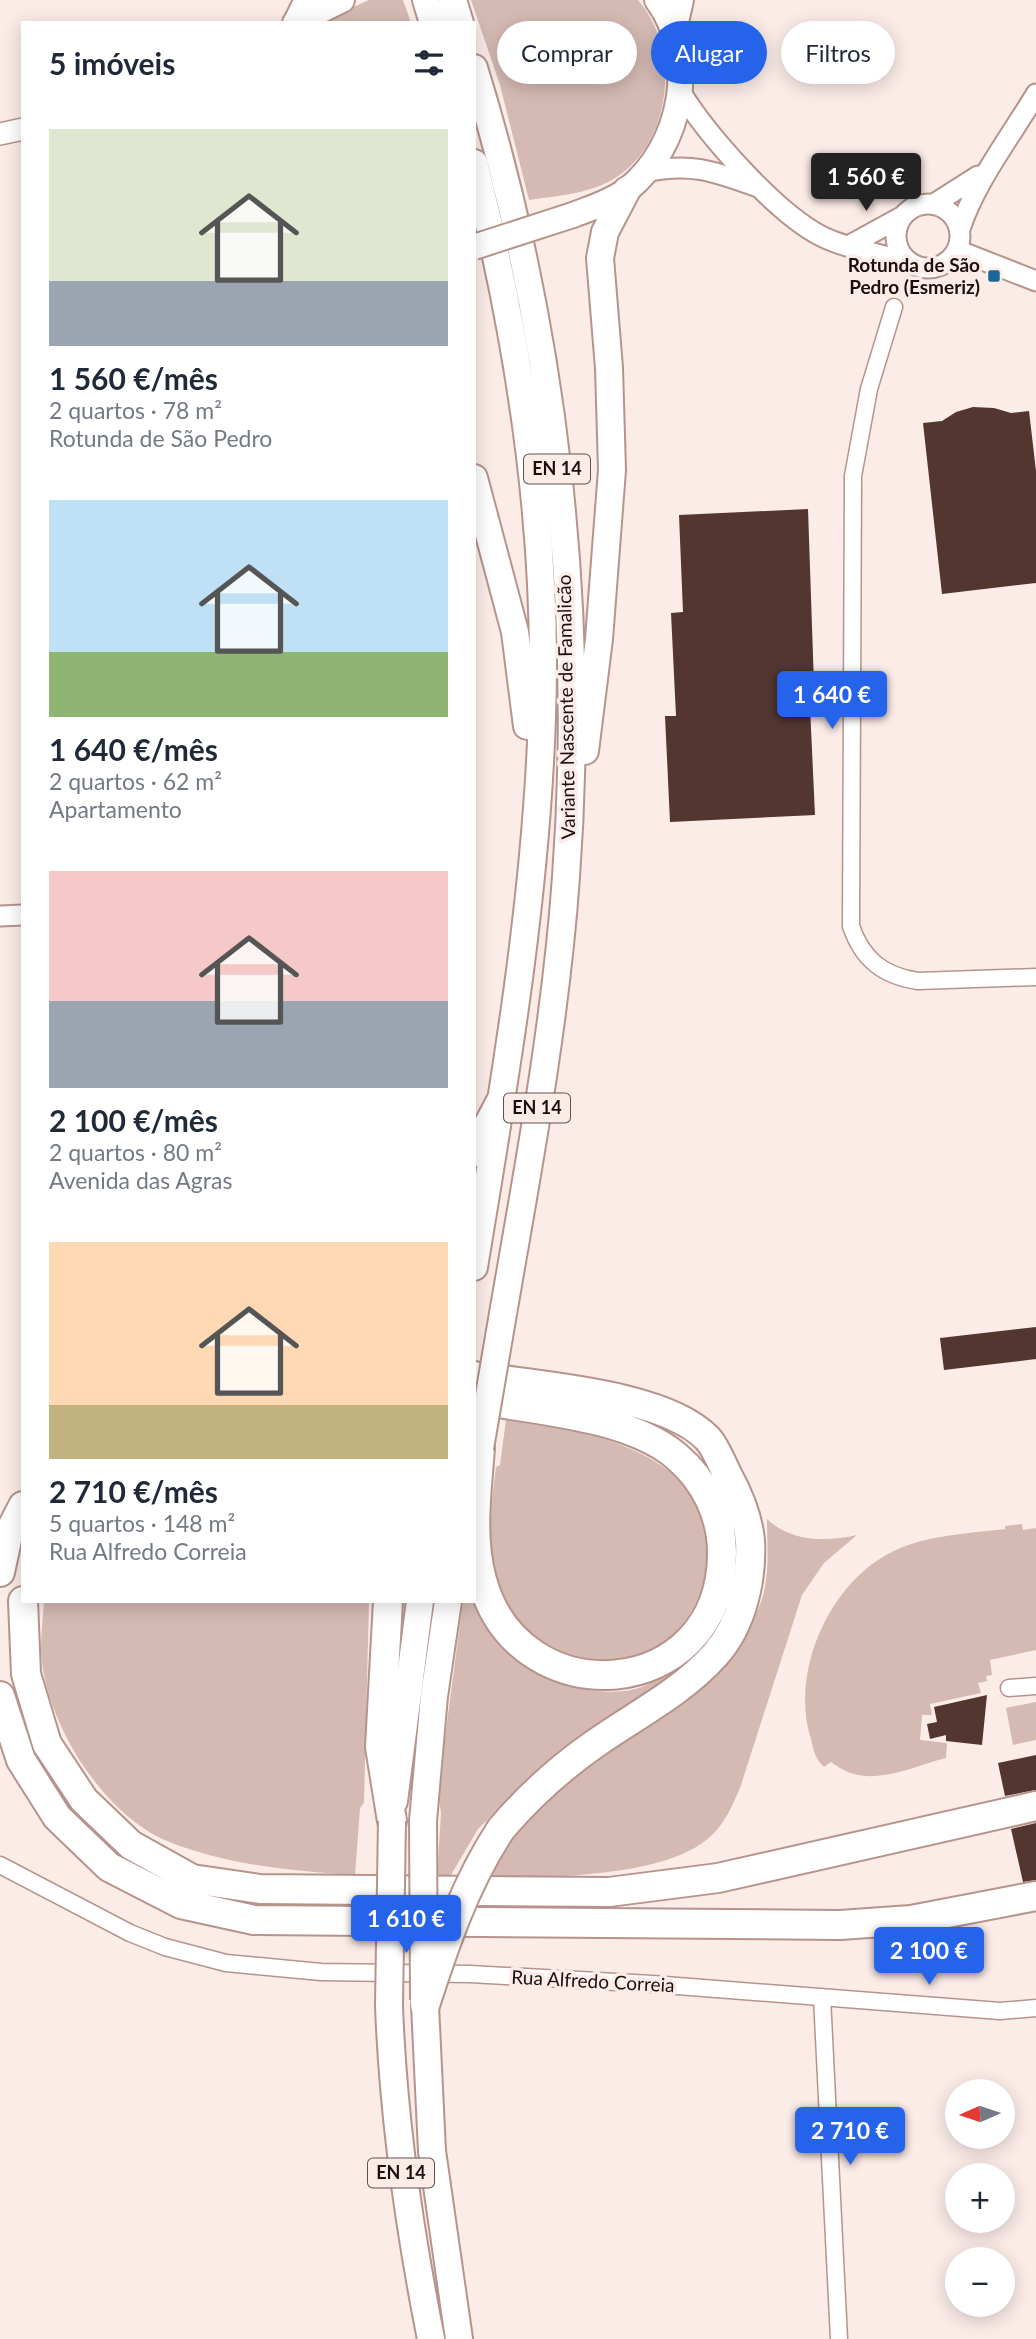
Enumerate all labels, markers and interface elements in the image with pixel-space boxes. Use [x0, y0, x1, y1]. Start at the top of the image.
chip: Comprar [497, 21, 637, 84]
chip: Alugar [651, 21, 767, 84]
chip: Filtros [781, 21, 895, 84]
icon: filters [410, 44, 448, 82]
text: 5 imóveis [49, 45, 175, 81]
pin: 1 560 € [801, 154, 931, 213]
text: 1 560 € [827, 162, 905, 190]
icon: home [186, 175, 312, 301]
place label: Rotunda de São Pedro (Esmeriz) [848, 253, 980, 298]
marker: Rotunda de São Pedro (Esmeriz) [986, 268, 1002, 284]
text: 1 560 €/mês [49, 360, 218, 396]
text: 2 quartos · 78 m² [49, 396, 222, 424]
text: Rotunda de São Pedro [49, 424, 272, 452]
road number: EN 14 [524, 454, 590, 484]
icon: home [186, 546, 312, 672]
street label: Variante Nascente de Famalicão [552, 574, 579, 840]
pin: 1 640 € [767, 672, 897, 731]
text: 1 640 € [793, 680, 871, 708]
text: 1 640 €/mês [49, 731, 218, 767]
text: 2 quartos · 62 m² [49, 767, 222, 795]
text: Apartamento [49, 795, 182, 823]
icon: home [186, 917, 312, 1043]
road number: EN 14 [504, 1093, 570, 1122]
text: 2 100 €/mês [49, 1102, 218, 1138]
text: 2 quartos · 80 m² [49, 1138, 222, 1166]
text: Avenida das Agras [49, 1166, 232, 1194]
icon: home [186, 1288, 312, 1414]
text: 2 710 €/mês [49, 1473, 218, 1509]
text: 5 quartos · 148 m² [49, 1509, 235, 1537]
text: Rua Alfredo Correia [49, 1537, 247, 1565]
pin: 1 610 € [341, 1896, 471, 1955]
text: 1 610 € [367, 1904, 445, 1932]
pin: 2 100 € [864, 1927, 994, 1987]
text: 2 100 € [890, 1936, 968, 1964]
street label: Rua Alfredo Correia [511, 1965, 675, 1996]
north arrow [945, 2079, 1015, 2149]
map controls [945, 2079, 1015, 2317]
pin: 2 710 € [785, 2108, 915, 2167]
text: 2 710 € [811, 2116, 889, 2144]
road number: EN 14 [368, 2158, 434, 2188]
button: + [945, 2163, 1015, 2233]
button: − [945, 2247, 1015, 2317]

